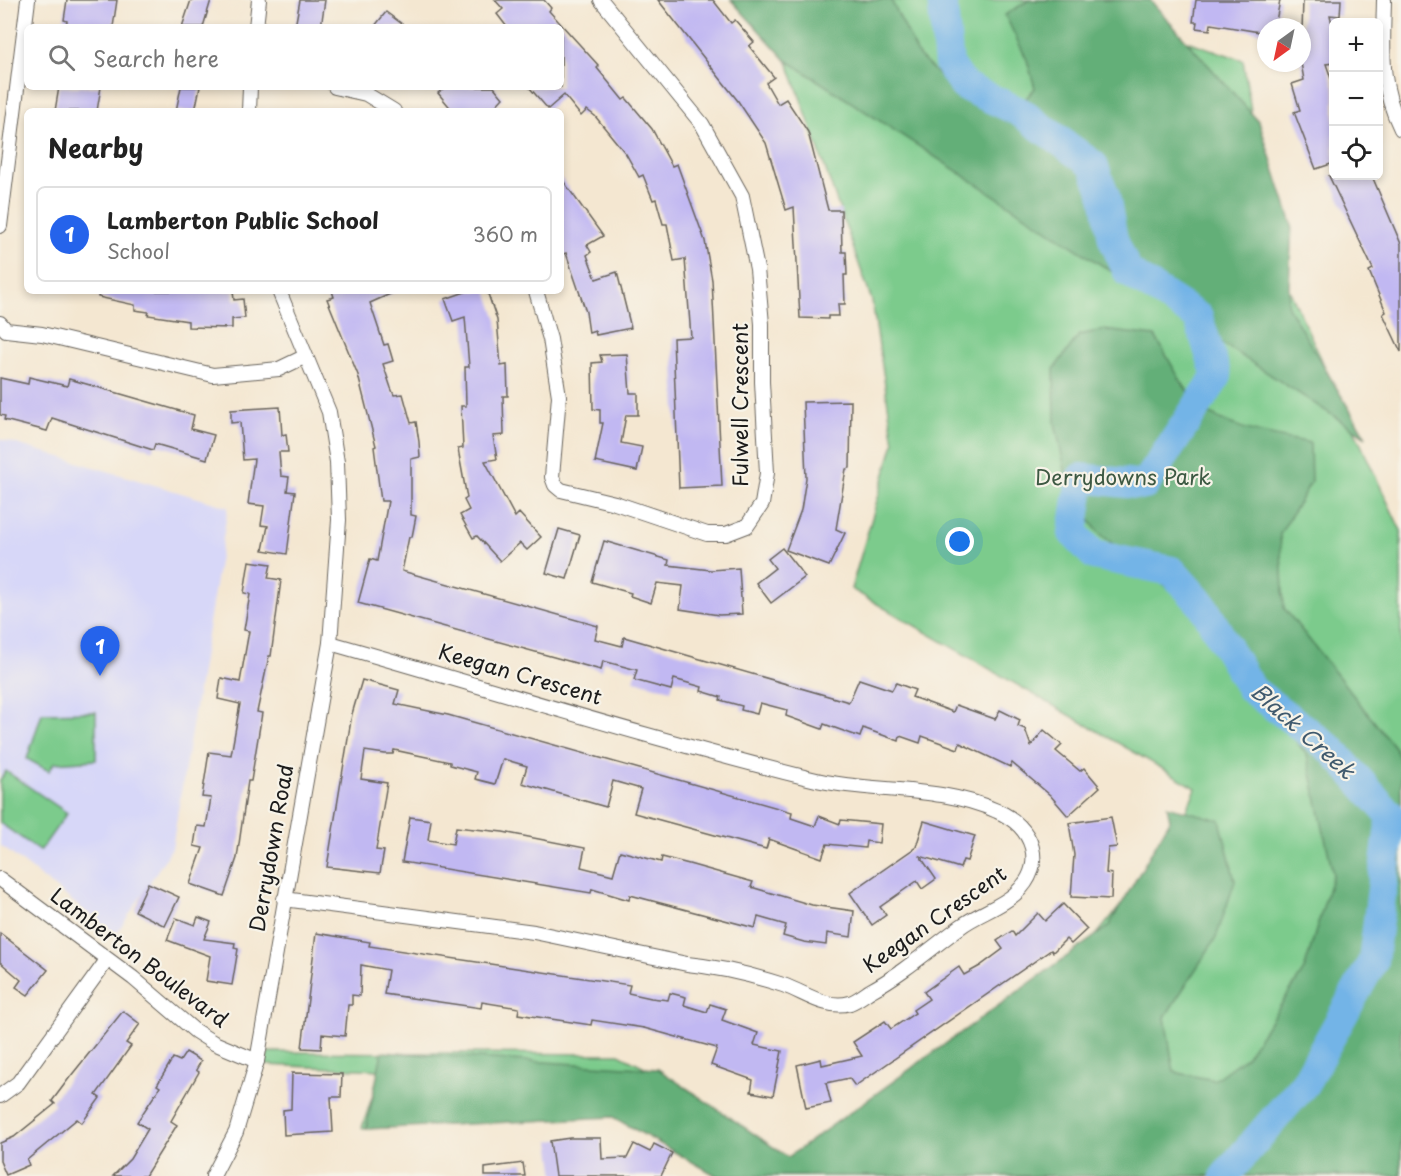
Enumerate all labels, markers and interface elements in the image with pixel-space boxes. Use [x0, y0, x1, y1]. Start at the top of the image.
north arrow [1257, 18, 1311, 72]
map controls [1329, 18, 1383, 180]
button: + [1329, 18, 1383, 72]
search box [24, 24, 564, 90]
icon: search [45, 41, 78, 74]
text: Search here [93, 41, 219, 74]
button: − [1329, 72, 1383, 126]
button: locate [1329, 126, 1383, 180]
text: Nearby [48, 128, 143, 167]
text: Lamberton Public School [107, 203, 379, 236]
text: 1 [65, 219, 74, 249]
text: 360 m [472, 219, 538, 249]
text: School [107, 236, 170, 266]
street label: Fulwell Crescent [723, 323, 755, 487]
park label: Derrydowns Park [1035, 460, 1211, 492]
your location [945, 527, 974, 556]
pin: 1 [80, 626, 120, 676]
street label: Keegan Crescent [435, 634, 606, 712]
water label: Black Creek [1245, 674, 1364, 787]
street label: Derrydown Road [240, 761, 301, 934]
street label: Keegan Crescent [855, 857, 1012, 980]
street label: Lamberton Boulevard [44, 879, 236, 1034]

